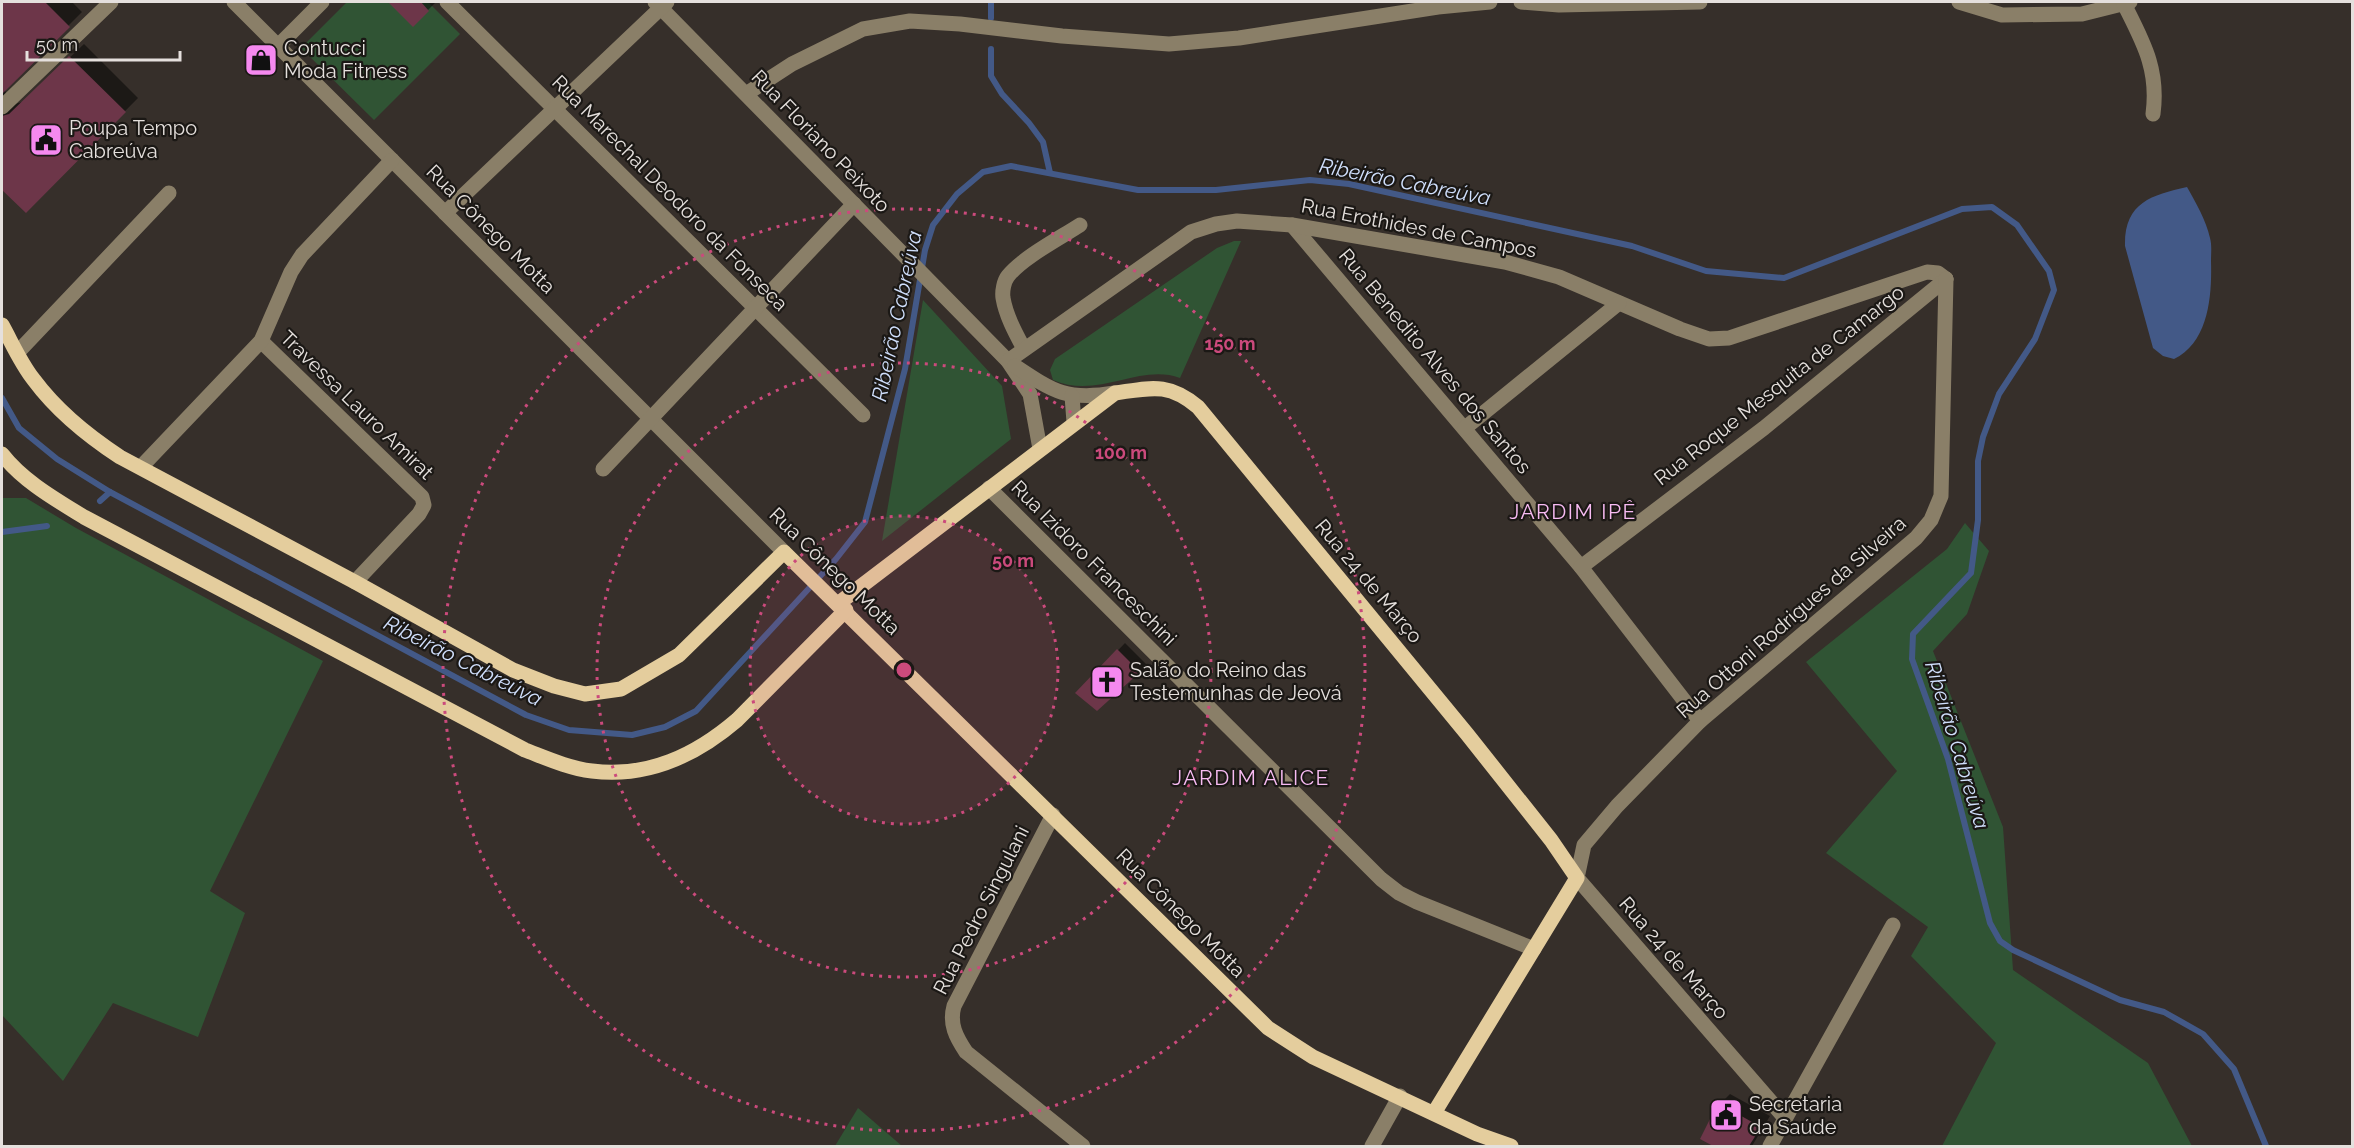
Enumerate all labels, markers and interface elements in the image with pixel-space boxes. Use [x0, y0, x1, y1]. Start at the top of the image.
scale bar [27, 24, 180, 62]
text: 50 m [36, 34, 78, 55]
place label: Contucci Moda Fitness [284, 36, 407, 83]
shop icon: Contucci Moda Fitness [243, 42, 279, 78]
street label: Rua Floriano Peixoto [747, 65, 895, 217]
street label: Rua Marechal Deodoro da Fonseca [547, 70, 793, 316]
place label: Poupa Tempo Cabreúva [69, 116, 197, 163]
public building icon: Poupa Tempo Cabreúva [28, 122, 64, 158]
water label: Ribeirão Cabreúva [1317, 153, 1493, 210]
street label: Rua Cônego Motta [421, 159, 561, 299]
street label: Rua Erothides de Campos [1299, 193, 1539, 263]
water label: Ribeirão Cabreúva [866, 228, 927, 404]
street label: Rua Benedito Alves dos Santos [1334, 244, 1536, 478]
street label: Rua Roque Mesquita de Camargo [1649, 280, 1909, 490]
street label: Travessa Lauro Amirat [275, 326, 439, 485]
text: 150 m [1205, 333, 1256, 354]
text: 100 m [1095, 442, 1147, 463]
street label: Rua Izidoro Franceschini [1006, 475, 1182, 651]
district label: JARDIM IPÊ [1509, 499, 1637, 524]
street label: Rua Cônego Motta [765, 502, 905, 640]
street label: Rua Ottoni Rodrigues da Silveira [1672, 511, 1910, 723]
street label: Rua 24 de Março [1310, 514, 1428, 648]
text: 50 m [992, 550, 1034, 571]
water label: Ribeirão Cabreúva [380, 610, 546, 711]
place label: Salão do Reino das Testemunhas de Jeová [1130, 658, 1342, 705]
water label: Ribeirão Cabreúva [1920, 658, 1995, 832]
centre of rings [894, 660, 914, 680]
church icon: Salão do Reino das Testemunhas de Jeová [1089, 664, 1125, 700]
district label: JARDIM ALICE [1172, 765, 1330, 790]
street label: Rua Pedro Singulani [928, 822, 1034, 998]
street label: Rua Cônego Motta [1111, 843, 1251, 983]
street label: Rua 24 de Março [1614, 892, 1734, 1024]
place label: Secretaria da Saúde [1749, 1092, 1842, 1139]
public building icon: Secretaria da Saúde [1708, 1097, 1744, 1133]

